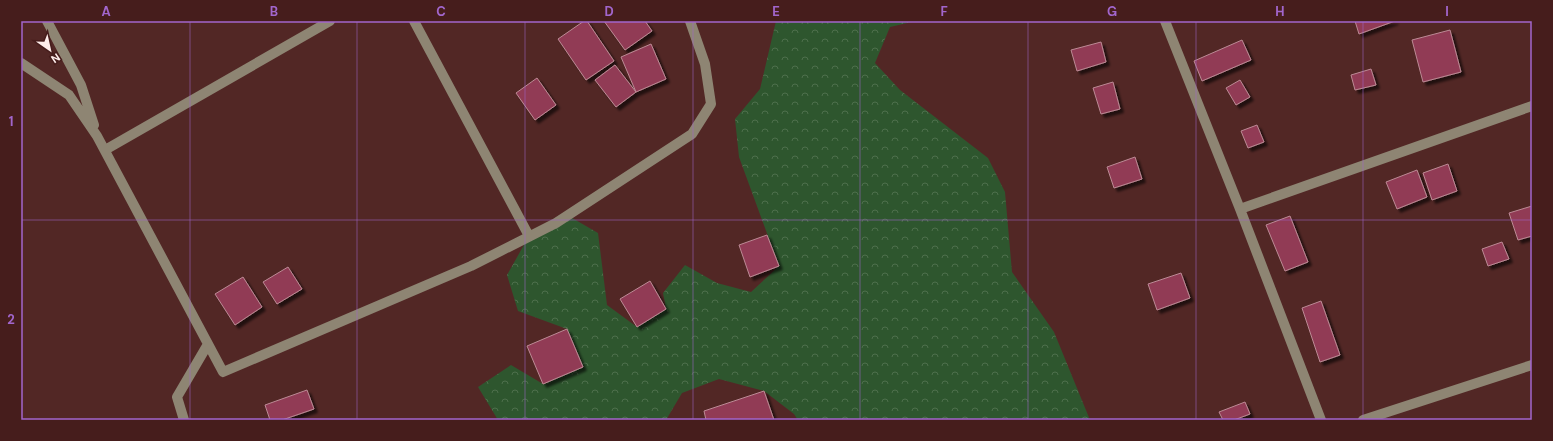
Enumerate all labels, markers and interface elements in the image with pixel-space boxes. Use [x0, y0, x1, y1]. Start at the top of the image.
text: A [101, 3, 111, 20]
text: B [270, 3, 278, 20]
text: C [436, 3, 446, 20]
text: D [604, 3, 614, 20]
text: E [772, 3, 780, 20]
text: F [940, 3, 948, 20]
text: G [1107, 3, 1117, 20]
text: H [1275, 3, 1285, 20]
text: I [1445, 3, 1449, 20]
north arrow [30, 30, 70, 70]
text: N [48, 50, 63, 66]
text: 1 [9, 113, 13, 130]
text: 2 [7, 311, 15, 328]

